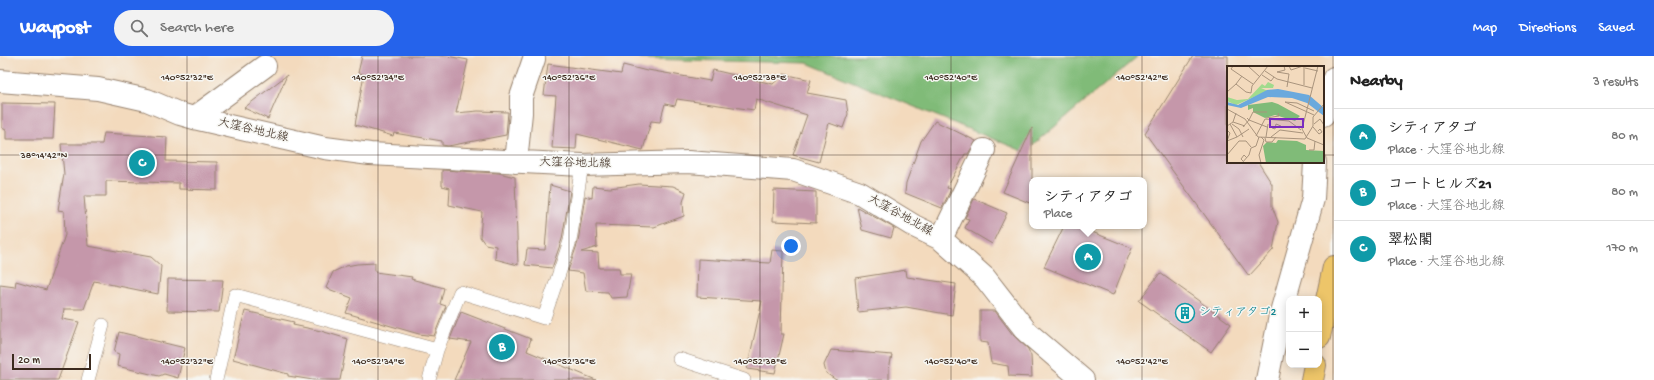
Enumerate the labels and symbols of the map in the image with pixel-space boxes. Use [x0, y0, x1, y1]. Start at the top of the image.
inset map [1227, 66, 1324, 163]
text: 140°52'32"E [160, 72, 214, 84]
text: 140°52'34"E [351, 72, 405, 84]
text: 140°52'36"E [542, 72, 596, 84]
text: 140°52'38"E [733, 72, 787, 84]
text: 140°52'40"E [924, 72, 978, 84]
text: 140°52'42"E [1115, 72, 1169, 84]
street label: 大窪谷地北線 [216, 115, 290, 146]
pin: C [129, 148, 155, 178]
text: 38°14'42"N [20, 150, 68, 162]
street label: 大窪谷地北線 [539, 155, 611, 172]
street label: 大窪谷地北線 [865, 192, 935, 240]
your location [781, 236, 801, 256]
pin: A [1075, 242, 1101, 272]
building icon: シティアタゴ2 [1174, 302, 1196, 324]
place label: シティアタゴ2 [1199, 306, 1277, 320]
pin: B [489, 332, 515, 362]
scale bar [12, 352, 91, 371]
text: 140°52'32"E [160, 356, 214, 368]
text: 140°52'34"E [351, 356, 405, 368]
text: 140°52'36"E [542, 356, 596, 368]
text: 140°52'38"E [733, 356, 787, 368]
text: 140°52'40"E [924, 356, 978, 368]
text: 140°52'42"E [1115, 356, 1169, 368]

